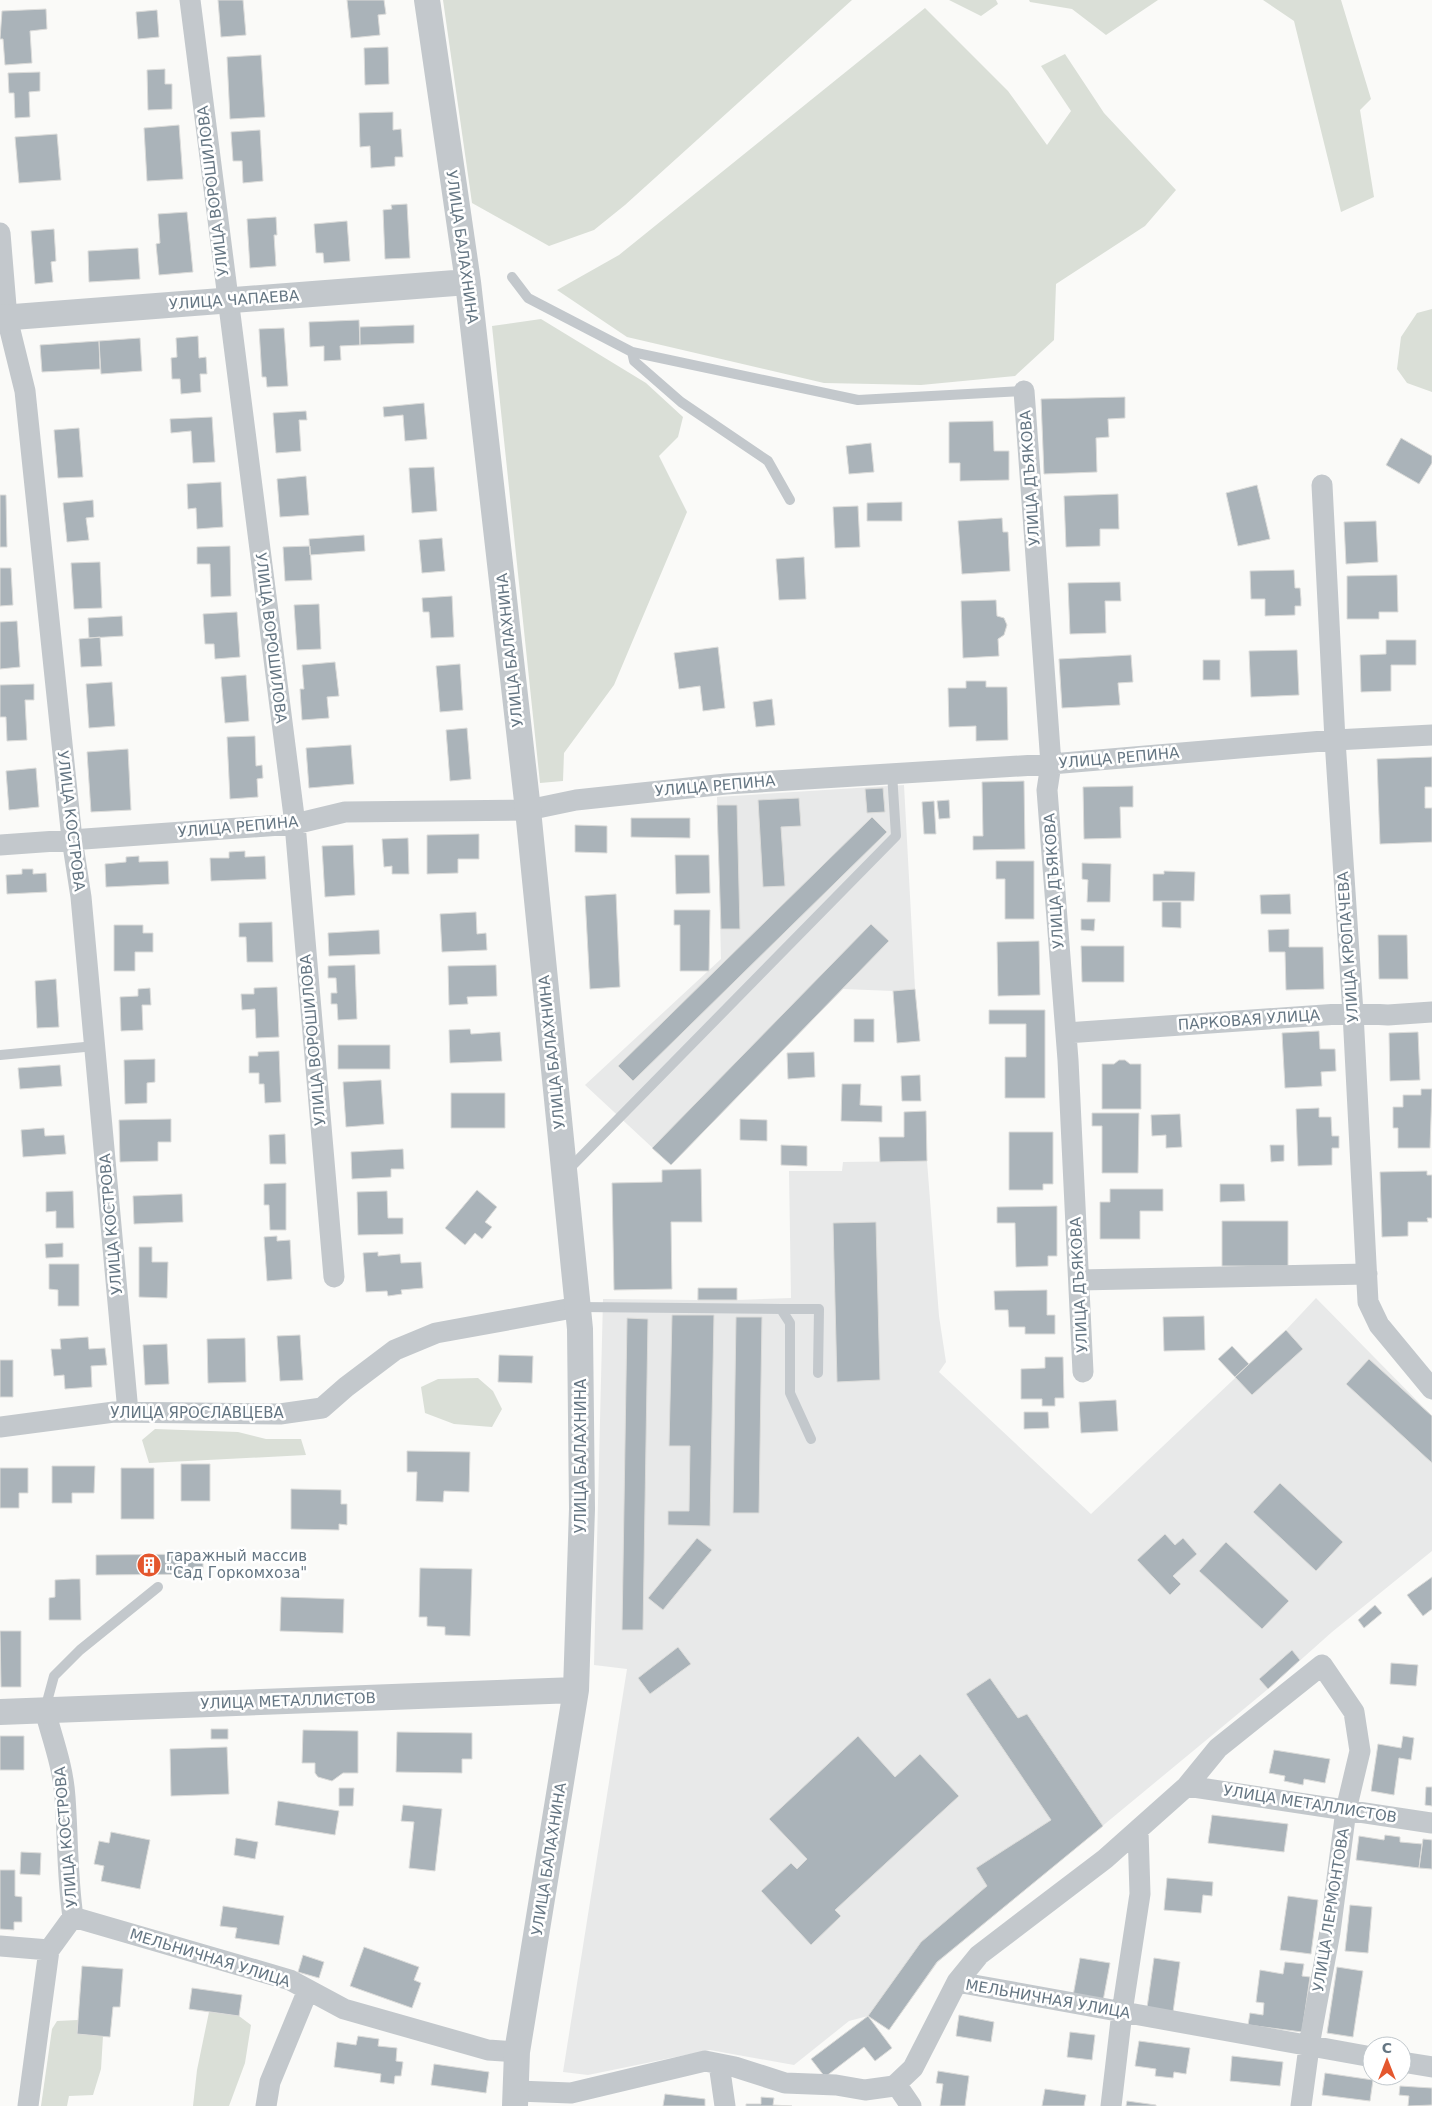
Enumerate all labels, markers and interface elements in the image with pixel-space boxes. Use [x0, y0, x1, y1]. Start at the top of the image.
street label: УЛИЦА ВОРОШИЛОВА [193, 104, 232, 278]
street label: УЛИЦА БАЛАХНИНА [442, 169, 482, 326]
street label: УЛИЦА ЧАПАЕВА [168, 286, 300, 314]
street label: УЛИЦА ДЪЯКОВА [1016, 409, 1044, 546]
street label: УЛИЦА ВОРОШИЛОВА [252, 551, 291, 725]
street label: УЛИЦА БАЛАХНИНА [493, 571, 527, 728]
street label: УЛИЦА РЕПИНА [1058, 744, 1181, 772]
street label: УЛИЦА КОСТРОВА [53, 750, 89, 893]
street label: УЛИЦА РЕПИНА [654, 772, 777, 800]
street label: УЛИЦА ДЪЯКОВА [1040, 812, 1068, 949]
street label: УЛИЦА РЕПИНА [177, 813, 300, 841]
street label: УЛИЦА КРОПАЧЕВА [1334, 870, 1362, 1023]
street label: УЛИЦА ВОРОШИЛОВА [296, 953, 329, 1127]
street label: УЛИЦА БАЛАХНИНА [535, 973, 569, 1130]
street label: ПАРКОВАЯ УЛИЦА [1177, 1006, 1321, 1034]
street label: УЛИЦА КОСТРОВА [96, 1152, 126, 1295]
street label: УЛИЦА ДЪЯКОВА [1066, 1216, 1092, 1353]
street label: УЛИЦА БАЛАХНИНА [572, 1378, 590, 1533]
street label: УЛИЦА ЯРОСЛАВЦЕВА [110, 1404, 285, 1422]
place label: гаражный массив "Сад Горкомхоза" [166, 1547, 307, 1582]
building icon: гаражный массив "Сад Горкомхоза" [136, 1552, 162, 1578]
street label: УЛИЦА МЕТАЛЛИСТОВ [200, 1689, 376, 1713]
street label: УЛИЦА КОСТРОВА [51, 1765, 81, 1908]
street label: УЛИЦА БАЛАХНИНА [528, 1780, 570, 1937]
street label: УЛИЦА МЕТАЛЛИСТОВ [1222, 1781, 1398, 1827]
street label: УЛИЦА ЛЕРМОНТОВА [1309, 1826, 1353, 1993]
street label: МЕЛЬНИЧНАЯ УЛИЦА [127, 1925, 293, 1991]
street label: МЕЛЬНИЧНАЯ УЛИЦА [964, 1976, 1133, 2022]
north arrow [1362, 2036, 1412, 2086]
text: С [1382, 2040, 1392, 2056]

